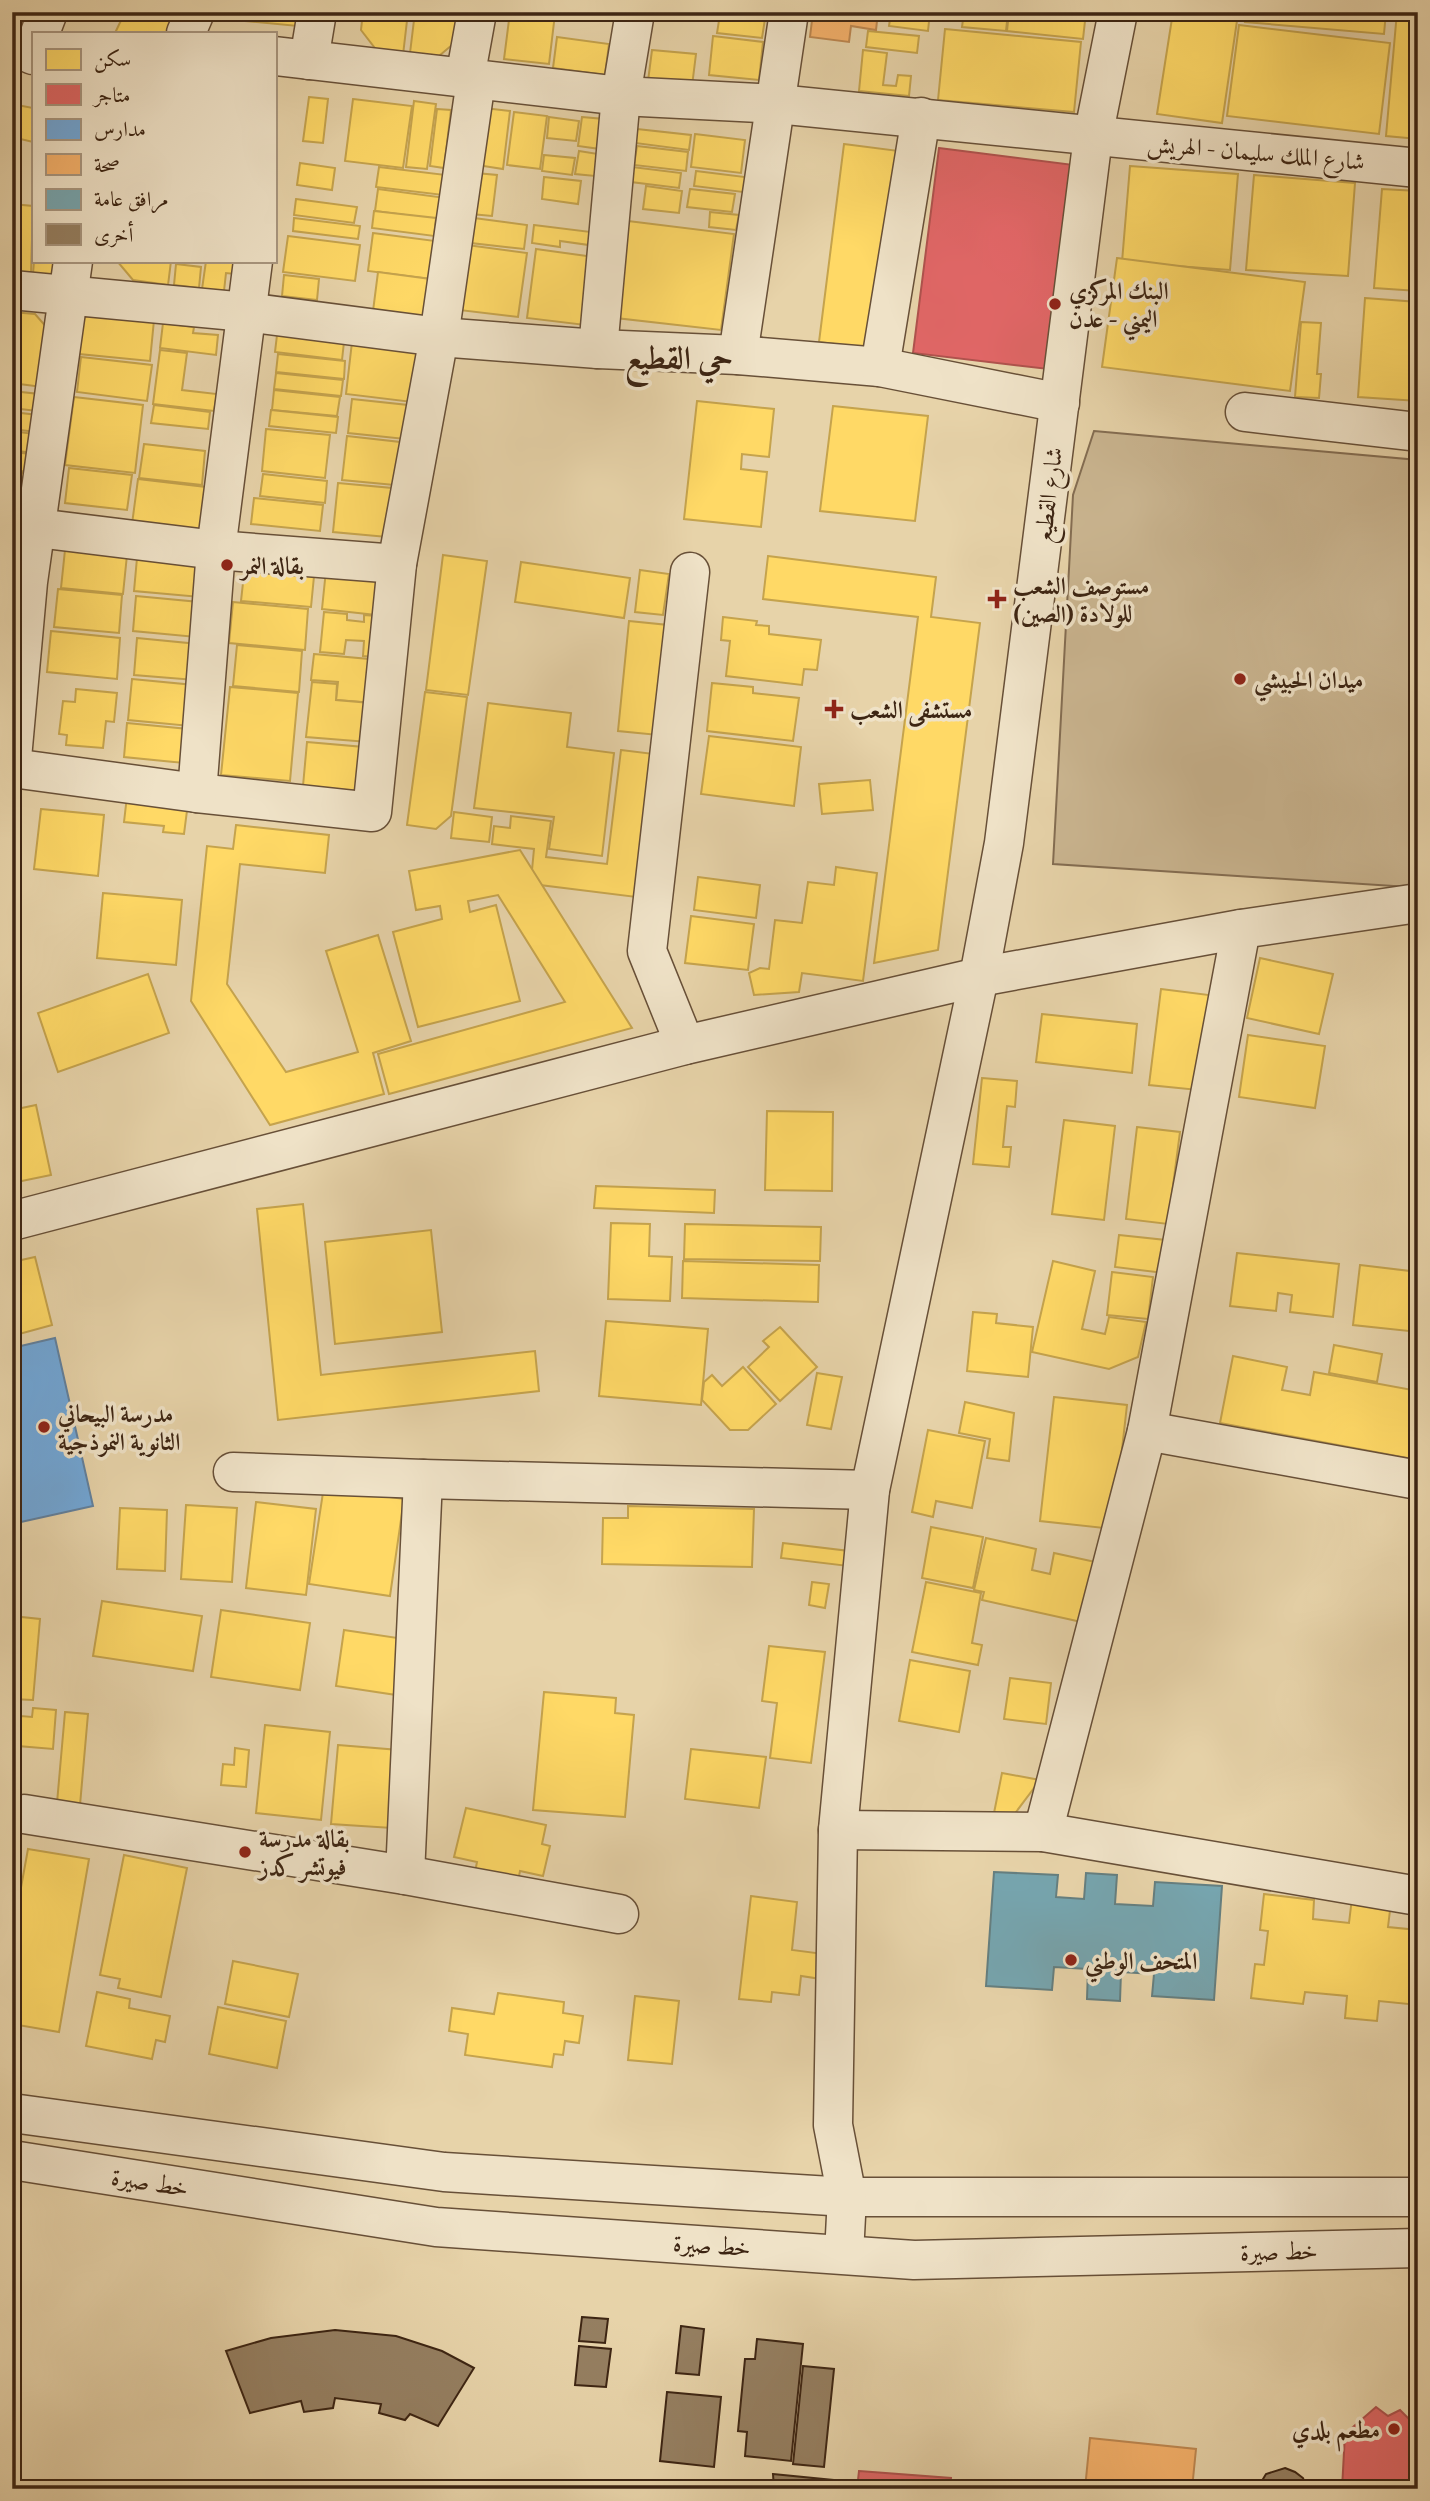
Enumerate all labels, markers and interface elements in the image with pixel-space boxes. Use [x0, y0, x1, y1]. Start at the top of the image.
legend [32, 32, 276, 262]
text: سكن [94, 43, 131, 74]
text: متاجر [92, 79, 131, 110]
text: مدارس [94, 113, 146, 144]
street label: شارع الملك سليمان - الهريش [1145, 125, 1366, 182]
text: صحة [94, 149, 120, 180]
text: مرافق عامة [94, 183, 168, 214]
text: أخرى [94, 219, 133, 250]
place label: البنك المركزي اليمني - عدن [1069, 273, 1169, 341]
marker: البنك المركزي اليمني - عدن [1047, 296, 1063, 312]
district label: حي القطيع [625, 334, 733, 388]
street label: شارع القطيع [1025, 445, 1076, 546]
place label: بقالة النمر [238, 548, 304, 583]
marker: بقالة النمر [219, 557, 235, 573]
place label: مستوصف الشعب (الصين) للولادة [1013, 568, 1149, 631]
marker: مستوصف الشعب (الصين) للولادة [987, 589, 1007, 609]
place label: ميدان الحبيشي [1254, 662, 1363, 702]
marker: ميدان الحبيشي [1232, 671, 1248, 687]
place label: مستشفى الشعب [850, 692, 972, 727]
marker: مستشفى الشعب [824, 699, 844, 719]
place label: مدرسة البيحاني الثانوية النموذجية [57, 1396, 181, 1459]
marker: مدرسة البيحاني الثانوية النموذجية [36, 1419, 52, 1435]
place label: بقالة مدرسة فيوتشر كدز [256, 1821, 349, 1884]
marker: بقالة مدرسة فيوتشر كدز [237, 1844, 253, 1860]
place label: المتحف الوطني [1085, 1943, 1197, 1983]
marker: المتحف الوطني [1063, 1952, 1079, 1968]
street label: خط صيرة [109, 2159, 191, 2205]
street label: خط صيرة [672, 2225, 752, 2265]
street label: خط صيرة [1240, 2233, 1318, 2269]
place label: مطعم بلدي [1292, 2412, 1380, 2452]
marker: مطعم بلدي [1386, 2421, 1402, 2437]

